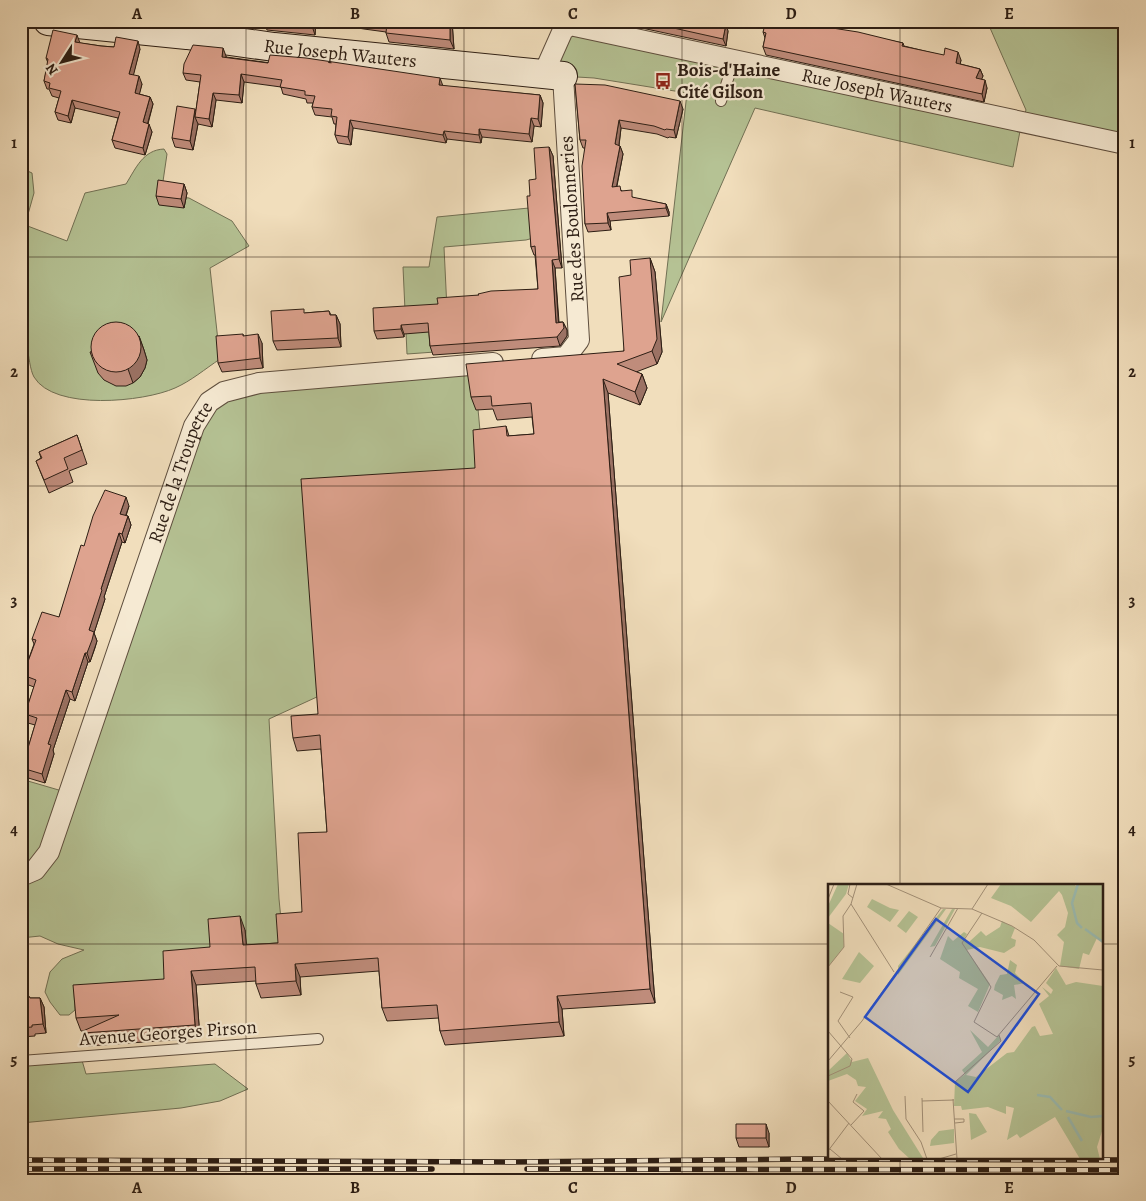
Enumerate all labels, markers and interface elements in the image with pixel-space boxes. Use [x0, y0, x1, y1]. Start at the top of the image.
text: A [131, 3, 143, 25]
text: B [350, 3, 360, 25]
text: C [568, 3, 578, 25]
text: D [785, 3, 797, 25]
text: E [1004, 3, 1014, 25]
street label: Rue Joseph Wauters [262, 33, 418, 74]
north arrow [38, 38, 88, 88]
place label: Bois-d'Haine Cité Gilson [677, 57, 781, 105]
text: N [41, 60, 63, 79]
street label: Rue Joseph Wauters [799, 62, 955, 120]
bus stop icon: Bois-d'Haine Cité Gilson [653, 71, 673, 91]
text: 1 [11, 132, 17, 154]
text: 1 [1129, 132, 1135, 154]
street label: Rue des Boulonneries [553, 135, 591, 303]
text: 2 [10, 361, 18, 383]
text: 2 [1128, 361, 1136, 383]
street label: Rue de la Troupette [142, 396, 219, 547]
text: 3 [11, 590, 18, 612]
text: 3 [1129, 590, 1136, 612]
text: 4 [10, 819, 18, 841]
text: 4 [1128, 819, 1136, 841]
inset map [828, 884, 1104, 1158]
street label: Avenue Georges Pirson [77, 1014, 258, 1052]
text: 5 [11, 1049, 18, 1071]
text: 5 [1129, 1049, 1136, 1071]
text: A [131, 1177, 143, 1199]
text: B [350, 1177, 360, 1199]
text: C [568, 1177, 578, 1199]
text: D [785, 1177, 797, 1199]
text: E [1004, 1177, 1014, 1199]

